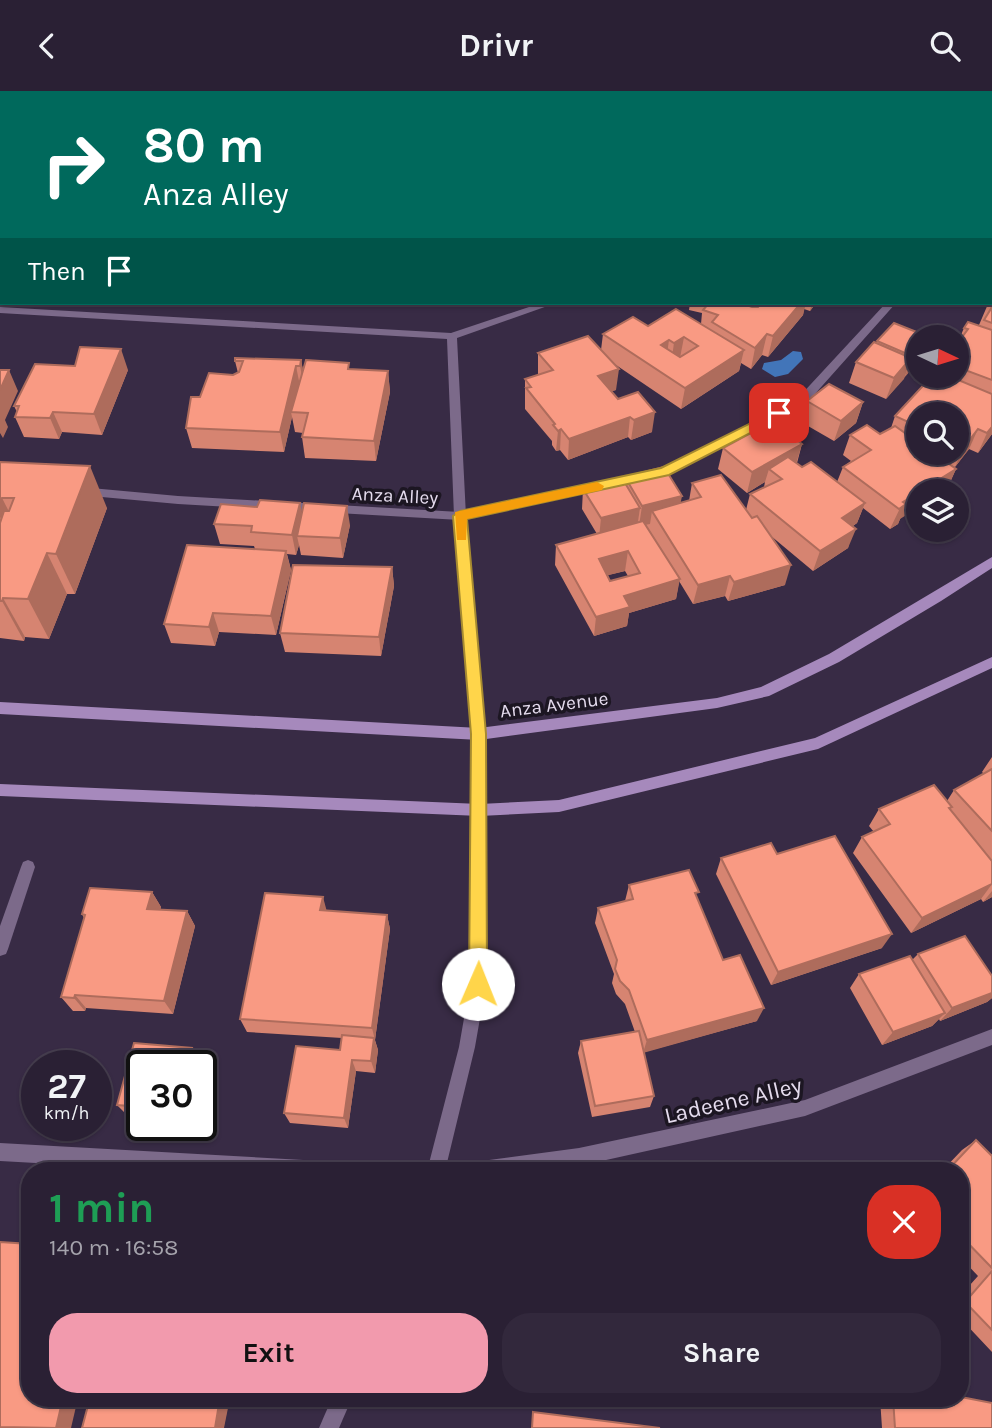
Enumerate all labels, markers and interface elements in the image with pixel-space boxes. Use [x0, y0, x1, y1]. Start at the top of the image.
icon: back [28, 27, 66, 65]
text: Drivr [459, 27, 533, 64]
icon: search [926, 27, 964, 65]
text: 80 m [143, 117, 265, 174]
icon: right [28, 119, 119, 210]
text: Anza Alley [143, 176, 289, 213]
icon: arrive [100, 252, 138, 290]
text: Then [28, 256, 86, 287]
north arrow [906, 325, 970, 389]
map controls [906, 325, 969, 542]
pin [749, 383, 809, 443]
icon: arrive [760, 394, 798, 432]
button: search [906, 402, 969, 465]
button: layers [906, 479, 969, 542]
street label: Anza Alley [351, 483, 439, 509]
street label: Anza Avenue [499, 687, 610, 723]
position arrow [441, 947, 515, 1021]
speed limit sign: 30 [126, 1050, 217, 1141]
text: 27 [47, 1066, 86, 1107]
street label: Ladeene Alley [662, 1071, 805, 1129]
text: km/h [44, 1102, 89, 1124]
text: 1 min [49, 1183, 154, 1233]
button: close [867, 1185, 941, 1259]
text: 140 m · 16:58 [49, 1234, 178, 1261]
button: Exit [49, 1313, 488, 1393]
button: Share [502, 1313, 941, 1393]

